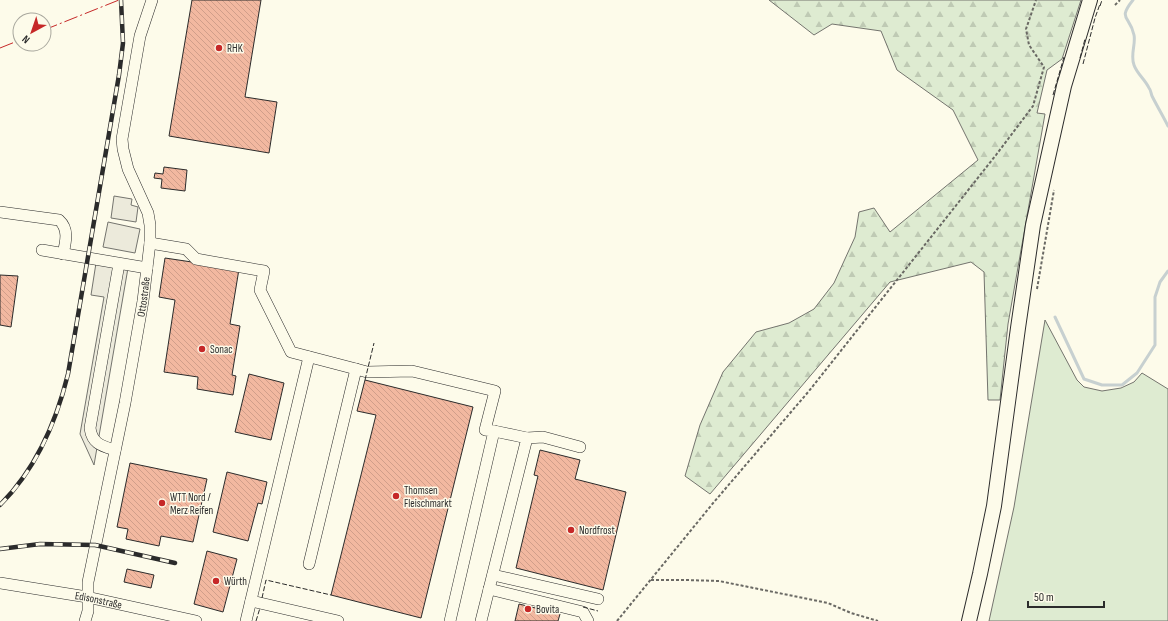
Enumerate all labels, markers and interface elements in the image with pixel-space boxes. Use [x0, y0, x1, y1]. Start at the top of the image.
north arrow [12, 12, 52, 52]
text: N [19, 32, 32, 46]
place label: RHK [227, 42, 243, 55]
marker: RHK [214, 43, 224, 53]
street label: Ottostraße [134, 276, 153, 318]
place label: Sonac [210, 343, 233, 356]
marker: Sonac [197, 344, 207, 354]
place label: Thomsen Fleischmarkt [404, 484, 452, 510]
place label: WTT Nord / Merz Reifen [170, 491, 214, 517]
marker: Thomsen Fleischmarkt [391, 491, 401, 501]
marker: WTT Nord / Merz Reifen [157, 498, 167, 508]
place label: Nordfrost [579, 524, 615, 537]
marker: Nordfrost [566, 525, 576, 535]
place label: Würth [224, 575, 247, 588]
marker: Würth [211, 576, 221, 586]
scale bar [1028, 583, 1104, 609]
street label: Edisonstraße [74, 589, 123, 612]
text: 50 m [1034, 590, 1054, 605]
place label: Bovita [536, 603, 559, 616]
marker: Bovita [523, 604, 533, 614]

